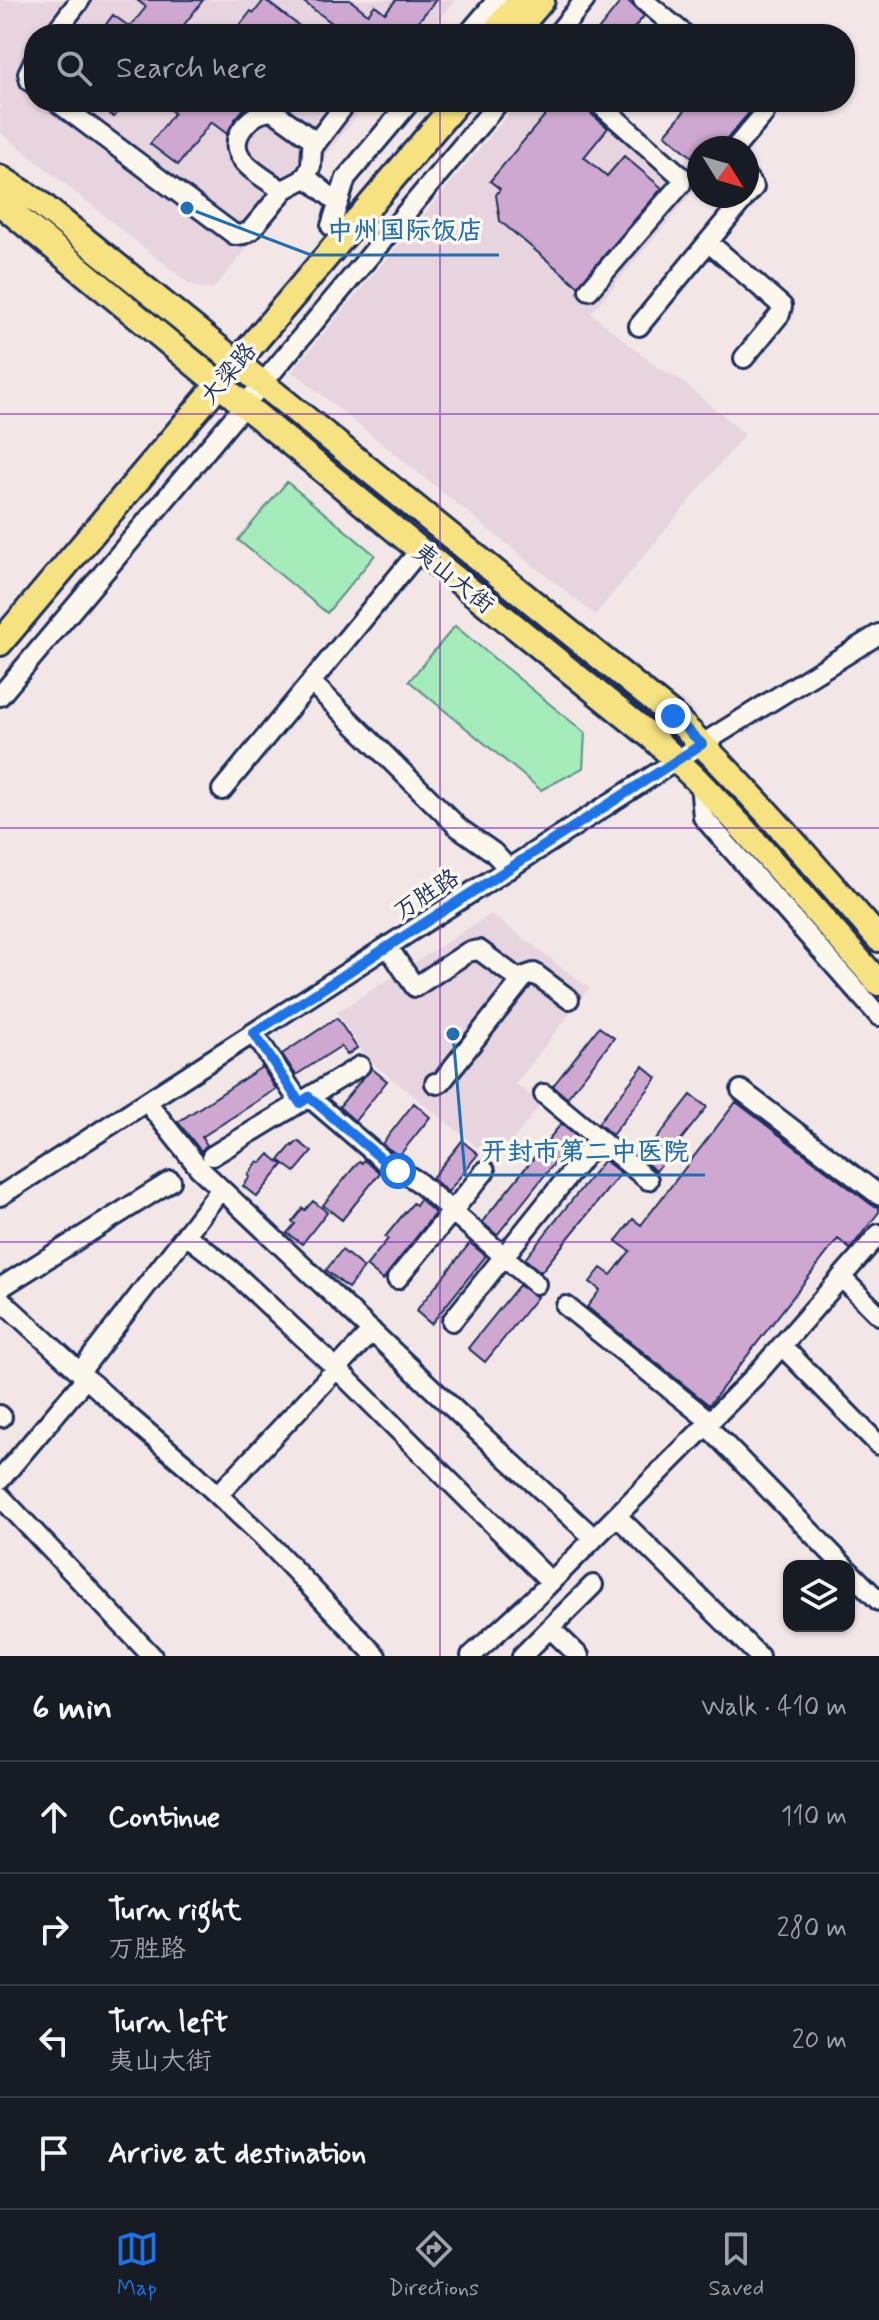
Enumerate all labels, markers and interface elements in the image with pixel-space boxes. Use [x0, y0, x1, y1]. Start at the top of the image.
search box [24, 24, 855, 112]
icon: search [52, 46, 96, 90]
text: Search here [116, 49, 267, 88]
north arrow [687, 136, 759, 208]
callout: 中州国际饭店 [311, 205, 499, 255]
text: 中州国际饭店 [327, 215, 483, 249]
street label: 大梁路 [194, 336, 264, 412]
street label: 夷山大街 [406, 537, 500, 621]
route end [655, 698, 691, 734]
street label: 万胜路 [388, 863, 465, 928]
callout: 开封市第二中医院 [465, 1125, 705, 1175]
text: 开封市第二中医院 [481, 1136, 689, 1170]
route start [380, 1153, 416, 1189]
map controls [783, 1560, 855, 1632]
button: layers [783, 1560, 855, 1632]
text: 6 min [32, 1686, 112, 1731]
text: Walk · 410 m [701, 1691, 847, 1725]
icon: ahead [32, 1795, 76, 1839]
text: Continue [108, 1798, 220, 1837]
text: 110 m [781, 1800, 847, 1834]
text: Turn right [108, 1891, 241, 1930]
icon: right [32, 1907, 76, 1951]
text: 280 m [777, 1912, 847, 1946]
text: 万胜路 [108, 1933, 186, 1967]
text: Turn left [108, 2003, 228, 2042]
icon: left [32, 2019, 76, 2063]
text: 20 m [792, 2024, 847, 2058]
text: 夷山大街 [108, 2045, 212, 2079]
icon: arrive [32, 2131, 76, 2175]
text: Arrive at destination [108, 2134, 366, 2173]
tab: Map [115, 2227, 159, 2303]
tab: Directions [388, 2227, 479, 2303]
tab: Saved [709, 2227, 764, 2303]

